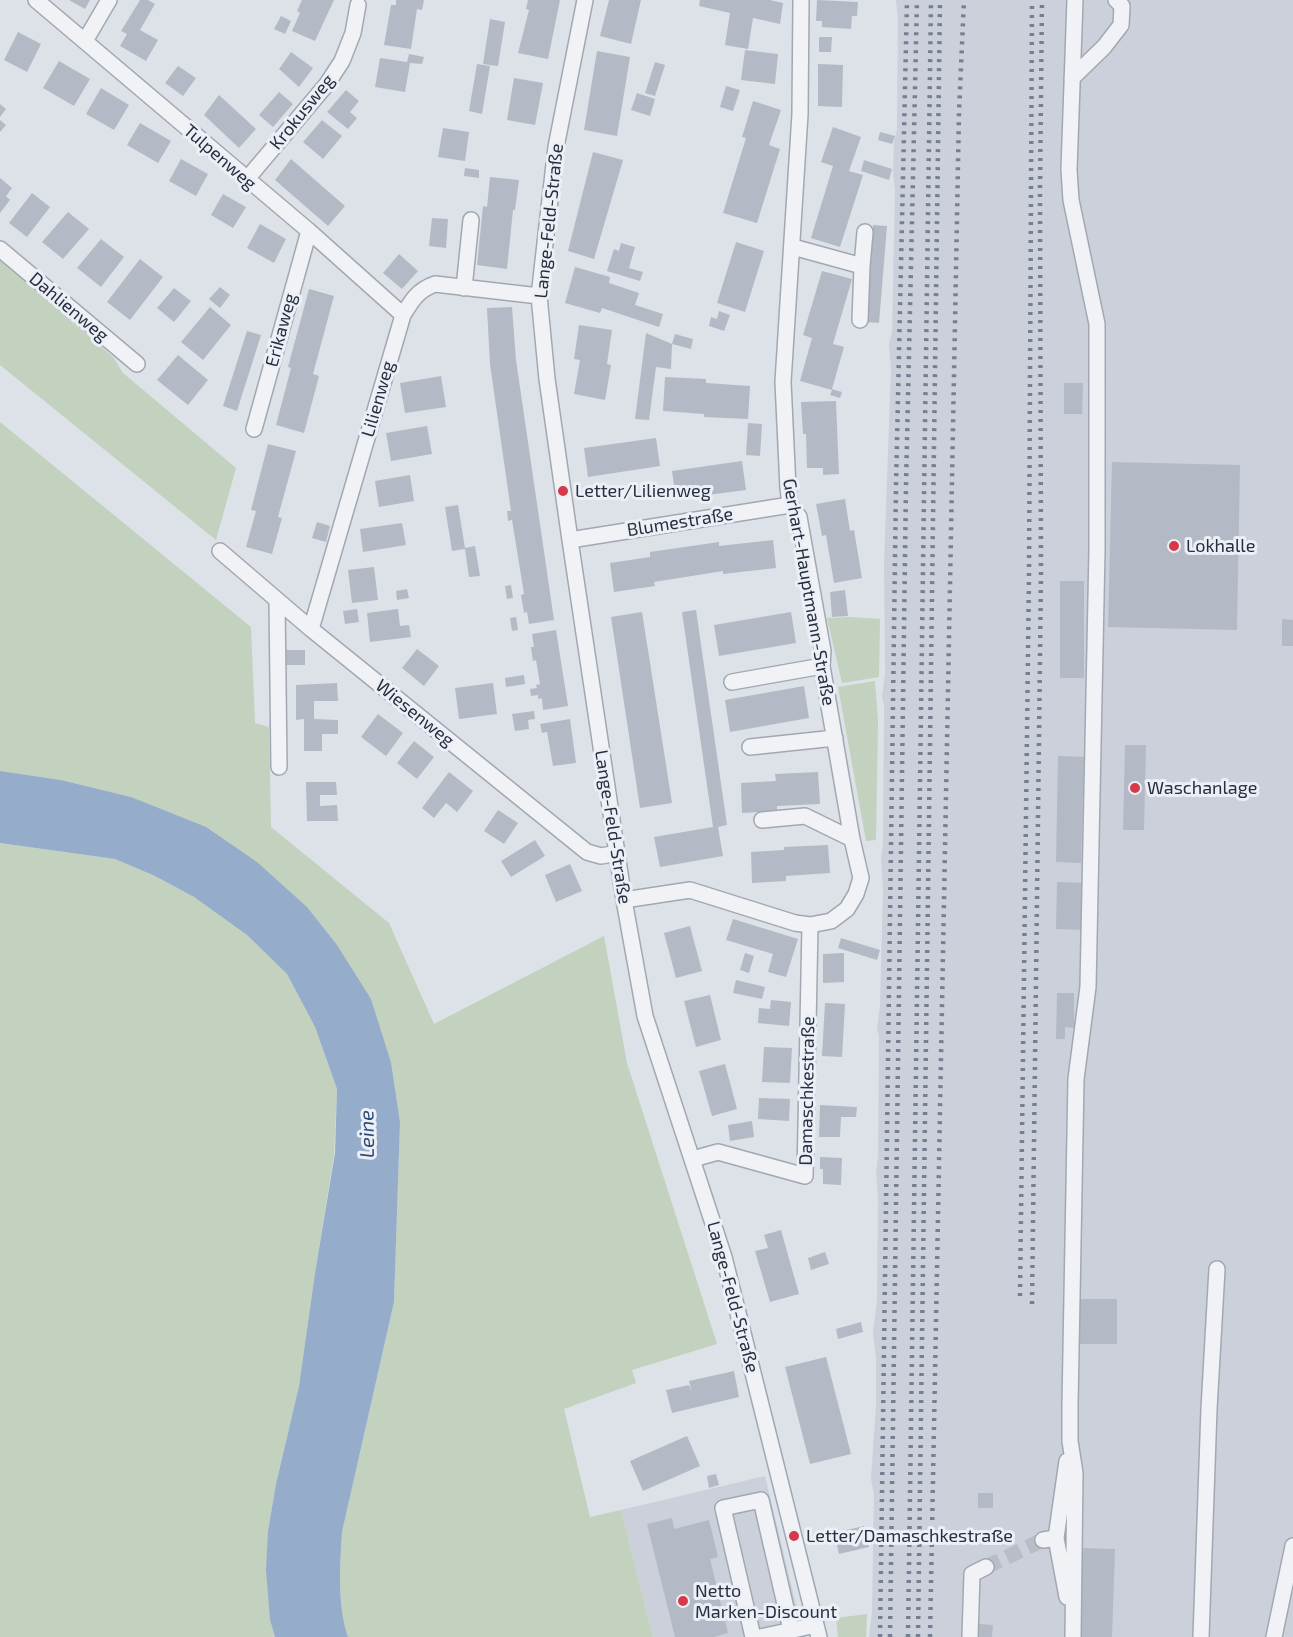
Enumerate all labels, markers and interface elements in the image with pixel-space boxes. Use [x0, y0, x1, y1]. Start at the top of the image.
street label: Krokusweg [265, 70, 339, 154]
street label: Tulpenweg [179, 119, 261, 195]
street label: Lange-Feld-Straße [530, 142, 568, 300]
street label: Dahlienweg [25, 268, 113, 346]
street label: Erikaweg [261, 291, 301, 369]
street label: Lilienweg [357, 358, 399, 440]
street label: Gerhart-Hauptmann-Straße [778, 477, 840, 707]
place label: Letter/Lilienweg [575, 480, 711, 502]
marker: Letter/Lilienweg [556, 484, 570, 498]
street label: Blumestraße [625, 503, 735, 541]
place label: Lokhalle [1186, 535, 1255, 557]
marker: Lokhalle [1167, 539, 1181, 553]
street label: Wiesenweg [371, 675, 459, 751]
street label: Lange-Feld-Straße [590, 748, 636, 906]
place label: Waschanlage [1147, 777, 1257, 799]
marker: Waschanlage [1128, 781, 1142, 795]
street label: Damaschkestraße [795, 1016, 819, 1166]
water label: Leine [355, 1110, 379, 1158]
street label: Lange-Feld-Straße [702, 1219, 764, 1375]
place label: Letter/Damaschkestraße [806, 1525, 1013, 1547]
marker: Letter/Damaschkestraße [787, 1529, 801, 1543]
place label: Netto Marken-Discount [695, 1580, 837, 1622]
marker: Netto Marken-Discount [676, 1594, 690, 1608]

